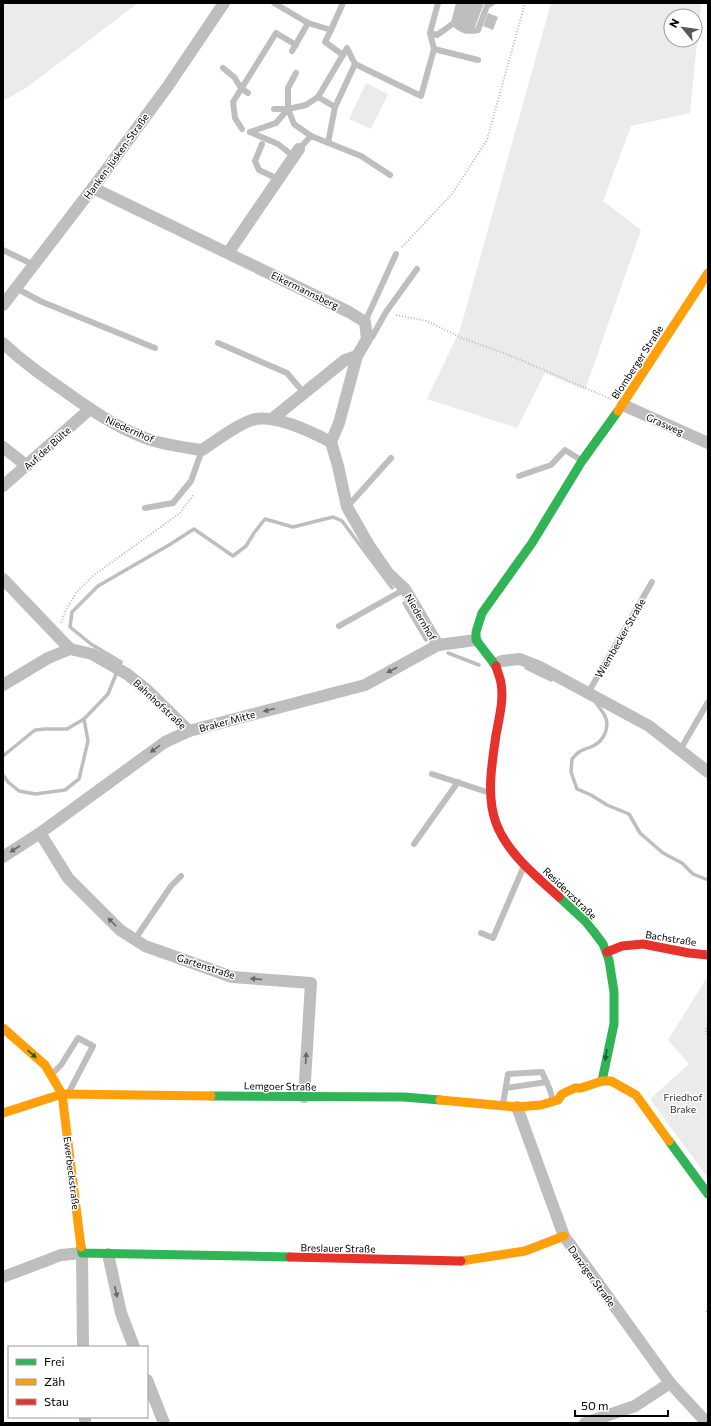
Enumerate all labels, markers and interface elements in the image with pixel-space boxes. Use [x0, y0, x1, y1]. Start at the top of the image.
north arrow [663, 8, 703, 48]
text: N [666, 16, 682, 30]
street label: Hanken-Jüsken-Straße [81, 111, 151, 201]
street label: Eikermannsberg [269, 268, 341, 312]
street label: Blomberger Straße [609, 323, 665, 401]
street label: Grasweg [645, 410, 686, 438]
street label: Niedernhof [104, 413, 156, 445]
street label: Auf der Bülte [21, 424, 73, 472]
street label: Niedernhof [403, 592, 439, 642]
street label: Wiembecker Straße [592, 596, 648, 680]
one-way arrow [386, 667, 398, 674]
street label: Bahnhofstraße [131, 677, 189, 731]
one-way arrow [262, 707, 274, 713]
street label: Braker Mitte [198, 708, 256, 734]
one-way arrow [150, 745, 160, 753]
one-way arrow [10, 845, 20, 853]
street label: Residenzstraße [541, 865, 599, 921]
one-way arrow [107, 917, 117, 927]
street label: Bachstraße [645, 928, 697, 948]
street label: Gartenstraße [175, 951, 237, 981]
one-way arrow [250, 975, 262, 982]
one-way arrow [27, 1049, 37, 1059]
one-way arrow [603, 1049, 609, 1062]
one-way arrow [303, 1052, 310, 1064]
street label: Lemgoer Straße [244, 1079, 316, 1093]
park label: Friedhof Brake [664, 1091, 702, 1115]
street label: Ewerbeckstraße [62, 1136, 82, 1210]
street label: Breslauer Straße [300, 1241, 376, 1255]
street label: Danziger Straße [566, 1243, 618, 1309]
one-way arrow [114, 1286, 120, 1299]
legend [8, 1346, 148, 1418]
text: Frei [44, 1354, 65, 1368]
text: Zäh [44, 1374, 65, 1388]
scale bar [575, 1392, 668, 1418]
text: Stau [44, 1394, 69, 1408]
text: 50 m [581, 1398, 609, 1412]

